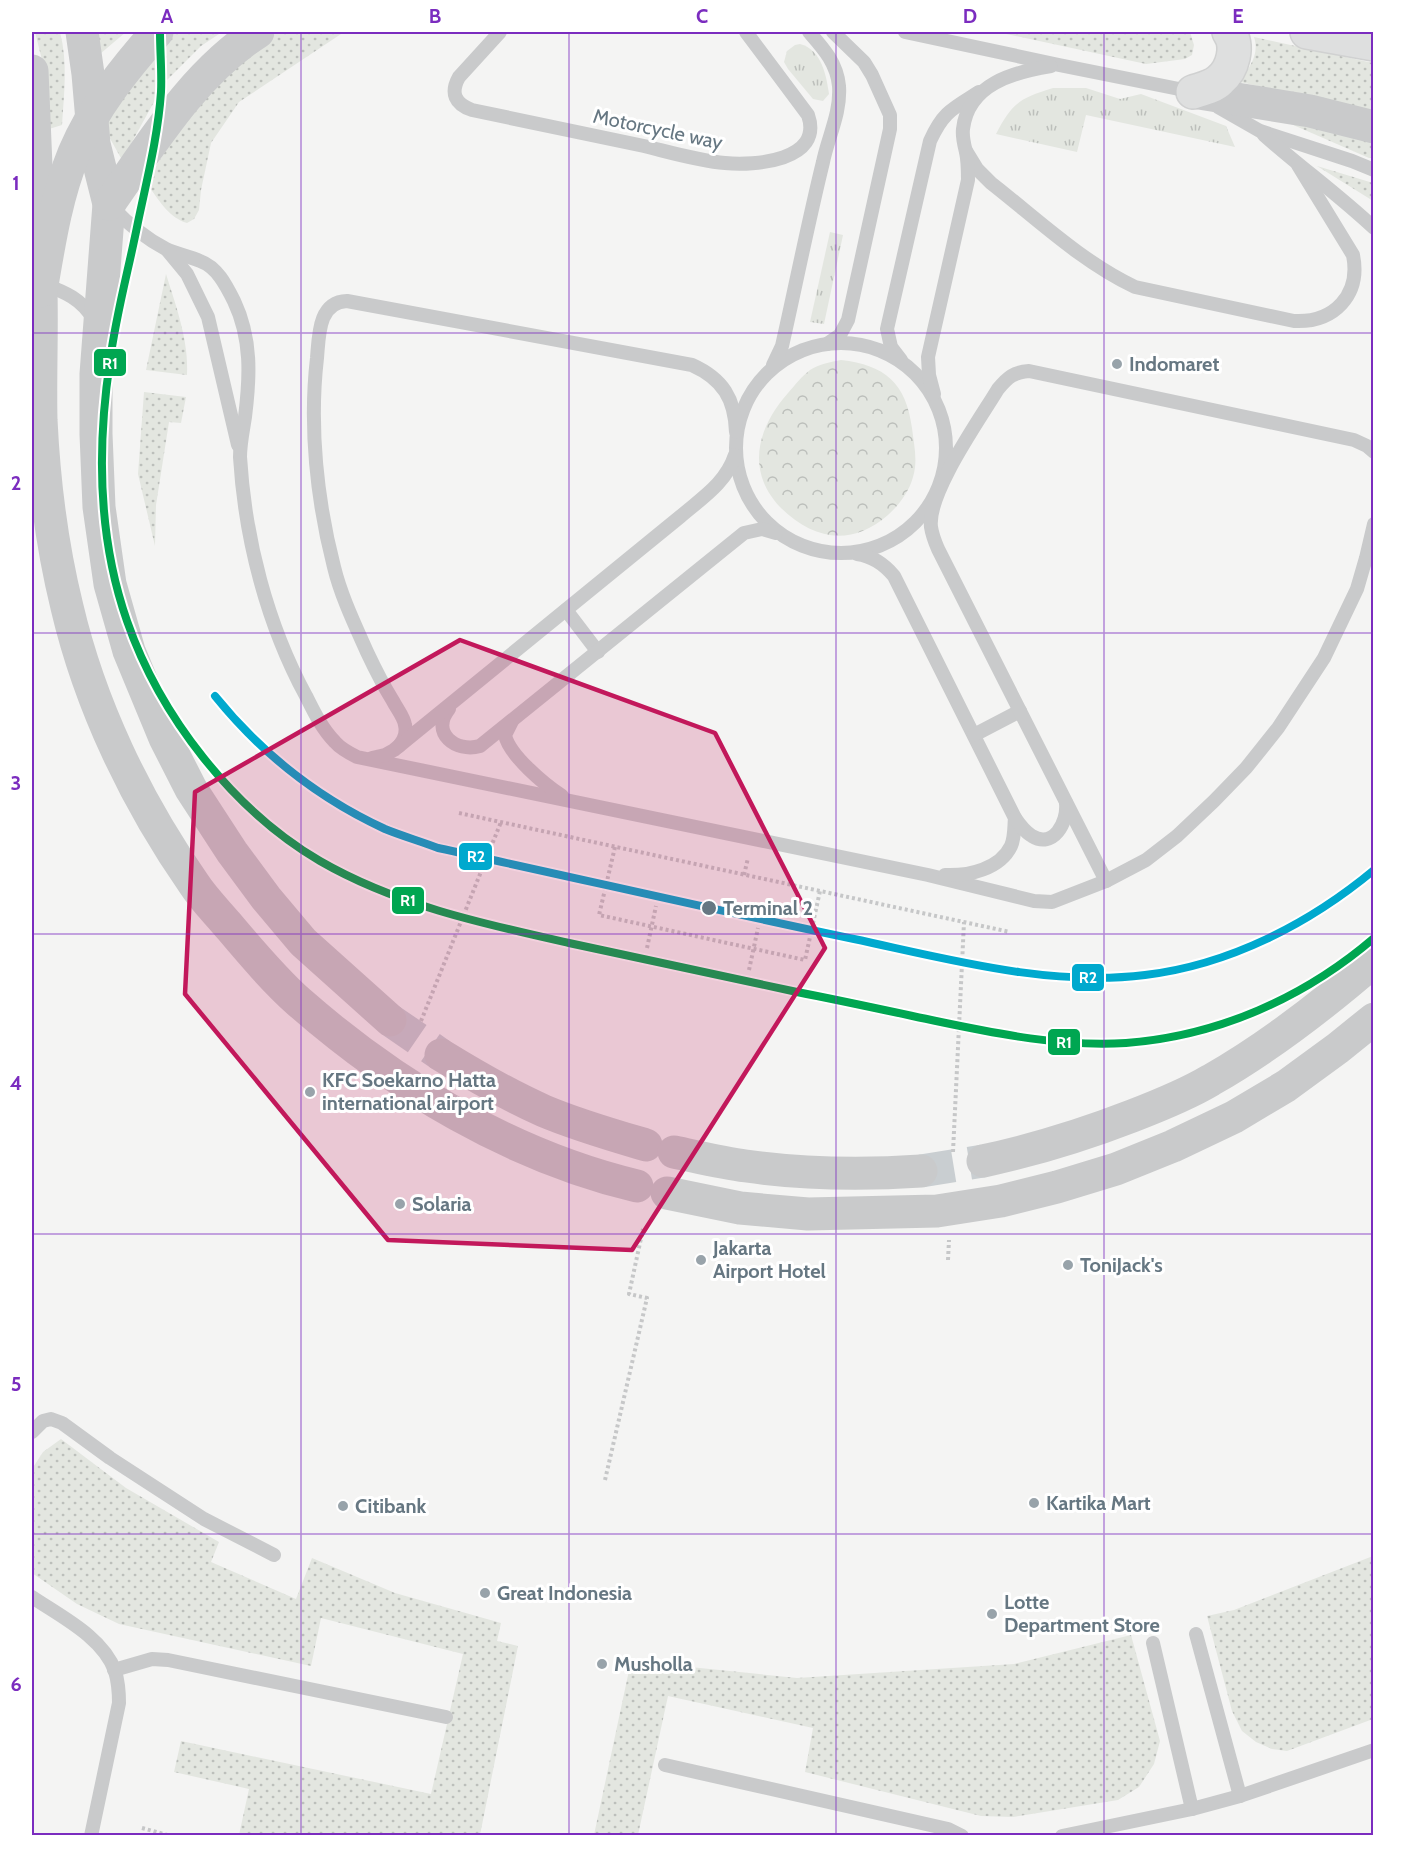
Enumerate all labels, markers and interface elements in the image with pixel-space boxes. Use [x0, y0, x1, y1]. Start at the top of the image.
text: A [161, 4, 174, 28]
text: B [429, 4, 441, 28]
text: C [696, 4, 708, 28]
text: D [963, 4, 977, 28]
text: E [1232, 4, 1244, 28]
street label: Motorcycle way [591, 104, 725, 154]
text: 1 [12, 171, 20, 195]
line badge: R1 [93, 348, 127, 377]
place label: Indomaret [1129, 352, 1219, 376]
text: R1 [102, 354, 118, 373]
marker: Indomaret [1110, 357, 1124, 371]
text: 2 [11, 471, 21, 495]
text: 3 [11, 771, 21, 795]
line badge: R2 [458, 842, 493, 871]
text: R2 [467, 847, 485, 866]
line badge: R1 [391, 886, 425, 915]
text: R1 [400, 891, 416, 910]
place label: Terminal 2 [723, 896, 813, 920]
marker: Terminal 2 [700, 899, 718, 917]
line badge: R2 [1071, 963, 1105, 992]
text: R2 [1079, 968, 1097, 987]
line badge: R1 [1047, 1028, 1081, 1056]
text: R1 [1056, 1033, 1072, 1052]
place label: KFC Soekarno Hatta international airport [322, 1068, 496, 1115]
text: 4 [10, 1071, 22, 1095]
marker: KFC Soekarno Hatta international airport [303, 1085, 317, 1099]
place label: Solaria [412, 1192, 472, 1216]
marker: Solaria [393, 1197, 407, 1211]
place label: Jakarta Airport Hotel [712, 1236, 826, 1283]
marker: Jakarta Airport Hotel [694, 1253, 708, 1267]
place label: ToniJack's [1080, 1253, 1163, 1277]
marker: ToniJack's [1061, 1258, 1075, 1272]
text: 5 [11, 1372, 21, 1396]
place label: Kartika Mart [1046, 1491, 1151, 1515]
place label: Citibank [355, 1494, 427, 1518]
marker: Kartika Mart [1027, 1496, 1041, 1510]
marker: Citibank [336, 1499, 350, 1513]
place label: Great Indonesia [497, 1581, 632, 1605]
marker: Great Indonesia [478, 1586, 492, 1600]
place label: Lotte Department Store [1004, 1590, 1160, 1637]
marker: Lotte Department Store [985, 1607, 999, 1621]
place label: Musholla [614, 1652, 693, 1676]
marker: Musholla [595, 1657, 609, 1671]
text: 6 [10, 1672, 22, 1696]

